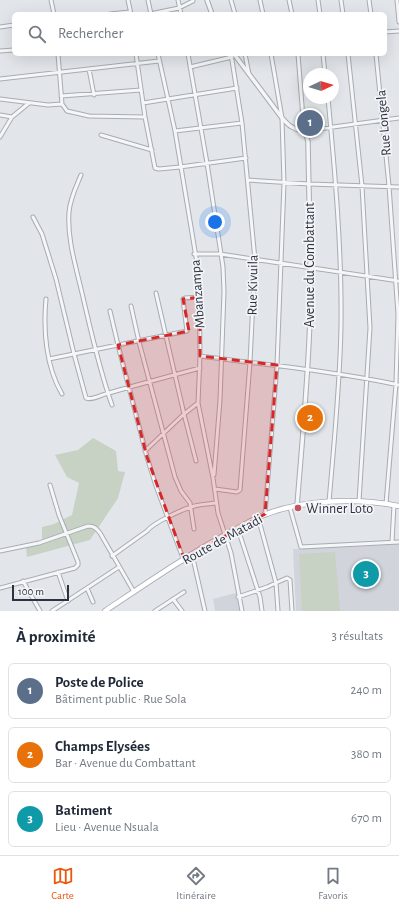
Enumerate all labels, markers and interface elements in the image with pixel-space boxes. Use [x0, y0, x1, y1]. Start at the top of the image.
search box [12, 12, 387, 56]
icon: search [26, 23, 48, 45]
text: Rechercher [58, 26, 123, 41]
north arrow [303, 68, 339, 104]
street label: Rue Longela [374, 89, 394, 156]
pin: 1 [297, 108, 323, 138]
street label: Avenue du Combattant [303, 202, 317, 328]
your location [205, 212, 225, 232]
street label: Rue Kivuila [245, 254, 261, 316]
street label: Mbanzampa [189, 259, 207, 329]
pin: 2 [297, 403, 323, 433]
place label: Winner Loto [306, 502, 373, 516]
marker: Winner Loto [293, 503, 303, 513]
street label: Route de Matadi [180, 512, 265, 568]
pin: 3 [353, 559, 379, 589]
scale bar [12, 583, 69, 602]
text: 100 m [18, 586, 44, 597]
text: À proximité [16, 628, 96, 645]
text: 3 résultats [332, 630, 383, 643]
text: Poste de Police [55, 675, 144, 690]
text: 1 [28, 684, 32, 697]
text: 240 m [350, 684, 382, 697]
text: Bâtiment public · Rue Sola [55, 693, 186, 706]
text: Champs Elysées [55, 739, 150, 754]
text: 2 [27, 748, 33, 761]
text: 380 m [351, 748, 382, 761]
text: Bar · Avenue du Combattant [55, 757, 196, 770]
text: Batiment [55, 803, 112, 818]
text: 3 [27, 812, 33, 825]
text: 670 m [351, 812, 382, 825]
text: Lieu · Avenue Nsuala [55, 821, 159, 834]
tab: Carte [51, 865, 74, 902]
tab: Itinéraire [176, 865, 216, 902]
tab: Favoris [318, 865, 348, 902]

